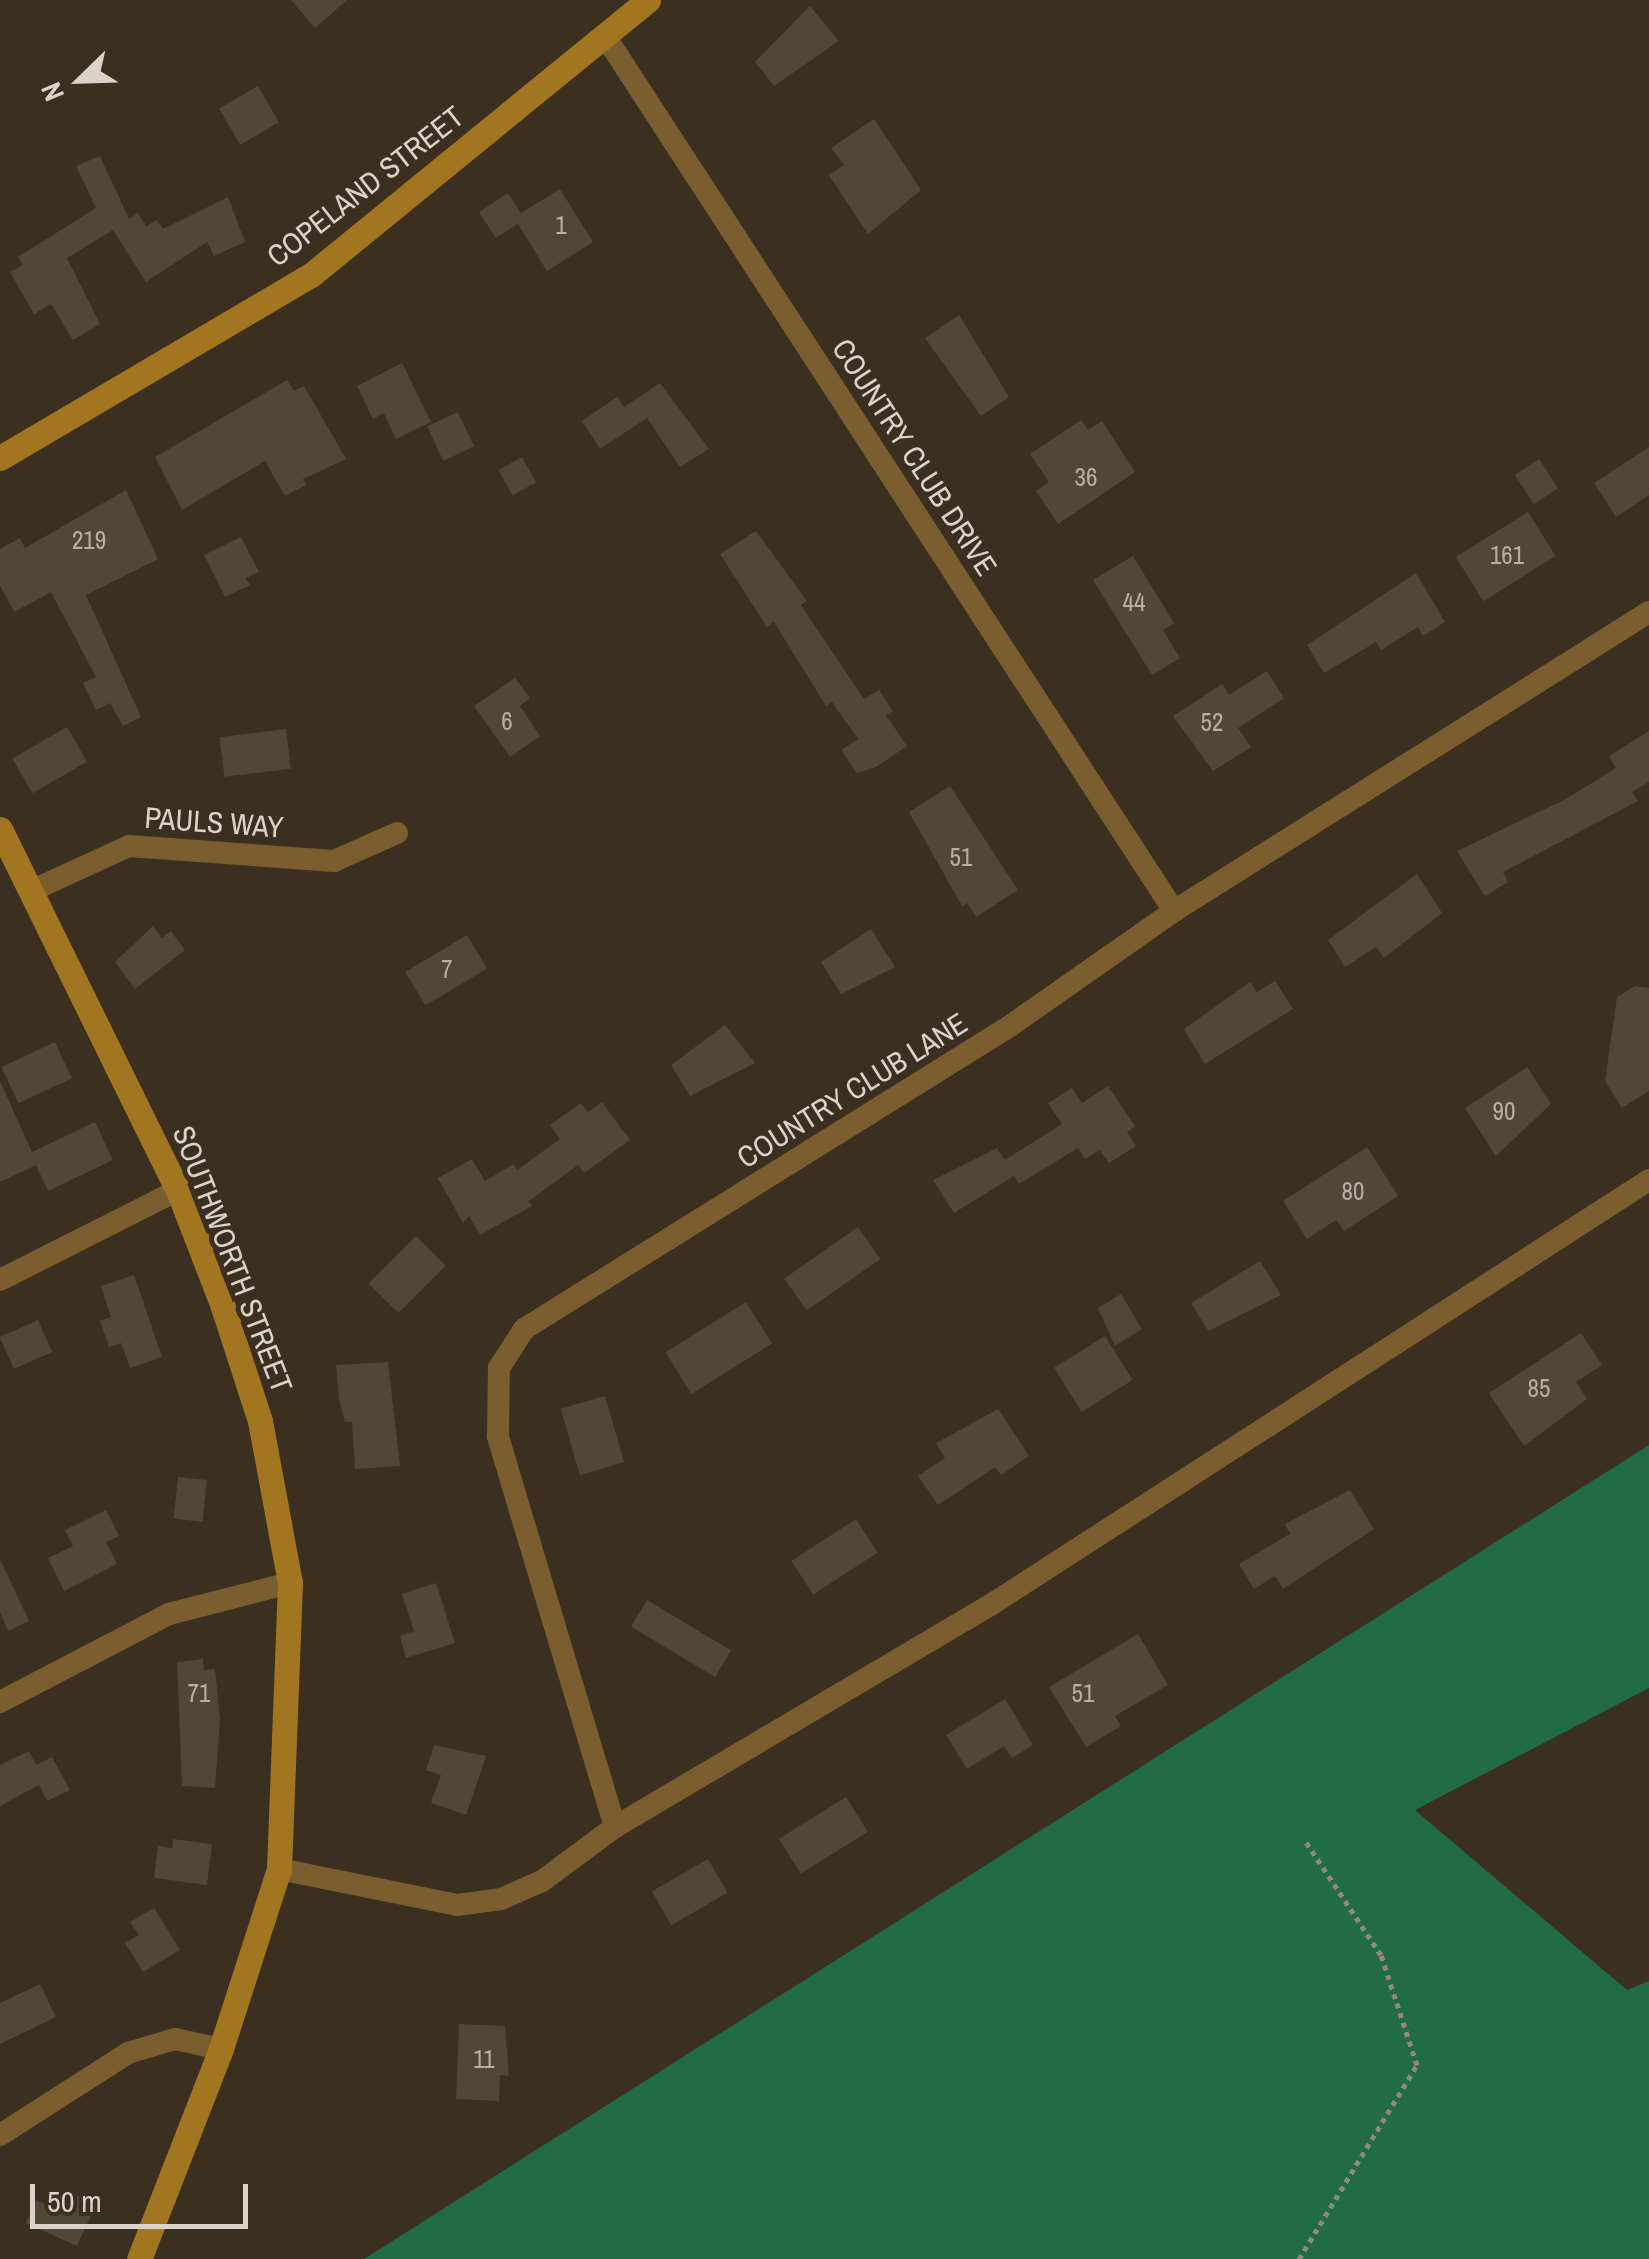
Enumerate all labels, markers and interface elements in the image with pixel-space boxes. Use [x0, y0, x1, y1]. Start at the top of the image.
north arrow [30, 30, 130, 130]
text: N [32, 77, 73, 107]
street label: COPELAND STREET [260, 98, 470, 274]
house number: 1 [555, 210, 567, 240]
street label: COUNTRY CLUB DRIVE [825, 332, 1005, 582]
house number: 36 [1075, 462, 1097, 492]
house number: 219 [72, 525, 106, 555]
house number: 161 [1490, 540, 1524, 570]
house number: 44 [1123, 587, 1145, 617]
house number: 6 [501, 706, 513, 736]
house number: 52 [1201, 707, 1223, 737]
street label: PAULS WAY [143, 799, 285, 845]
house number: 51 [950, 842, 972, 872]
house number: 7 [441, 954, 453, 984]
street label: COUNTRY CLUB LANE [730, 1005, 974, 1175]
house number: 90 [1493, 1096, 1515, 1126]
street label: SOUTHWORTH STREET [166, 1121, 300, 1397]
house number: 80 [1342, 1176, 1364, 1206]
house number: 85 [1528, 1373, 1550, 1403]
house number: 71 [188, 1678, 210, 1708]
house number: 51 [1072, 1678, 1094, 1708]
house number: 11 [473, 2044, 495, 2074]
scale bar [35, 2164, 252, 2226]
text: 50 m [47, 2181, 102, 2221]

